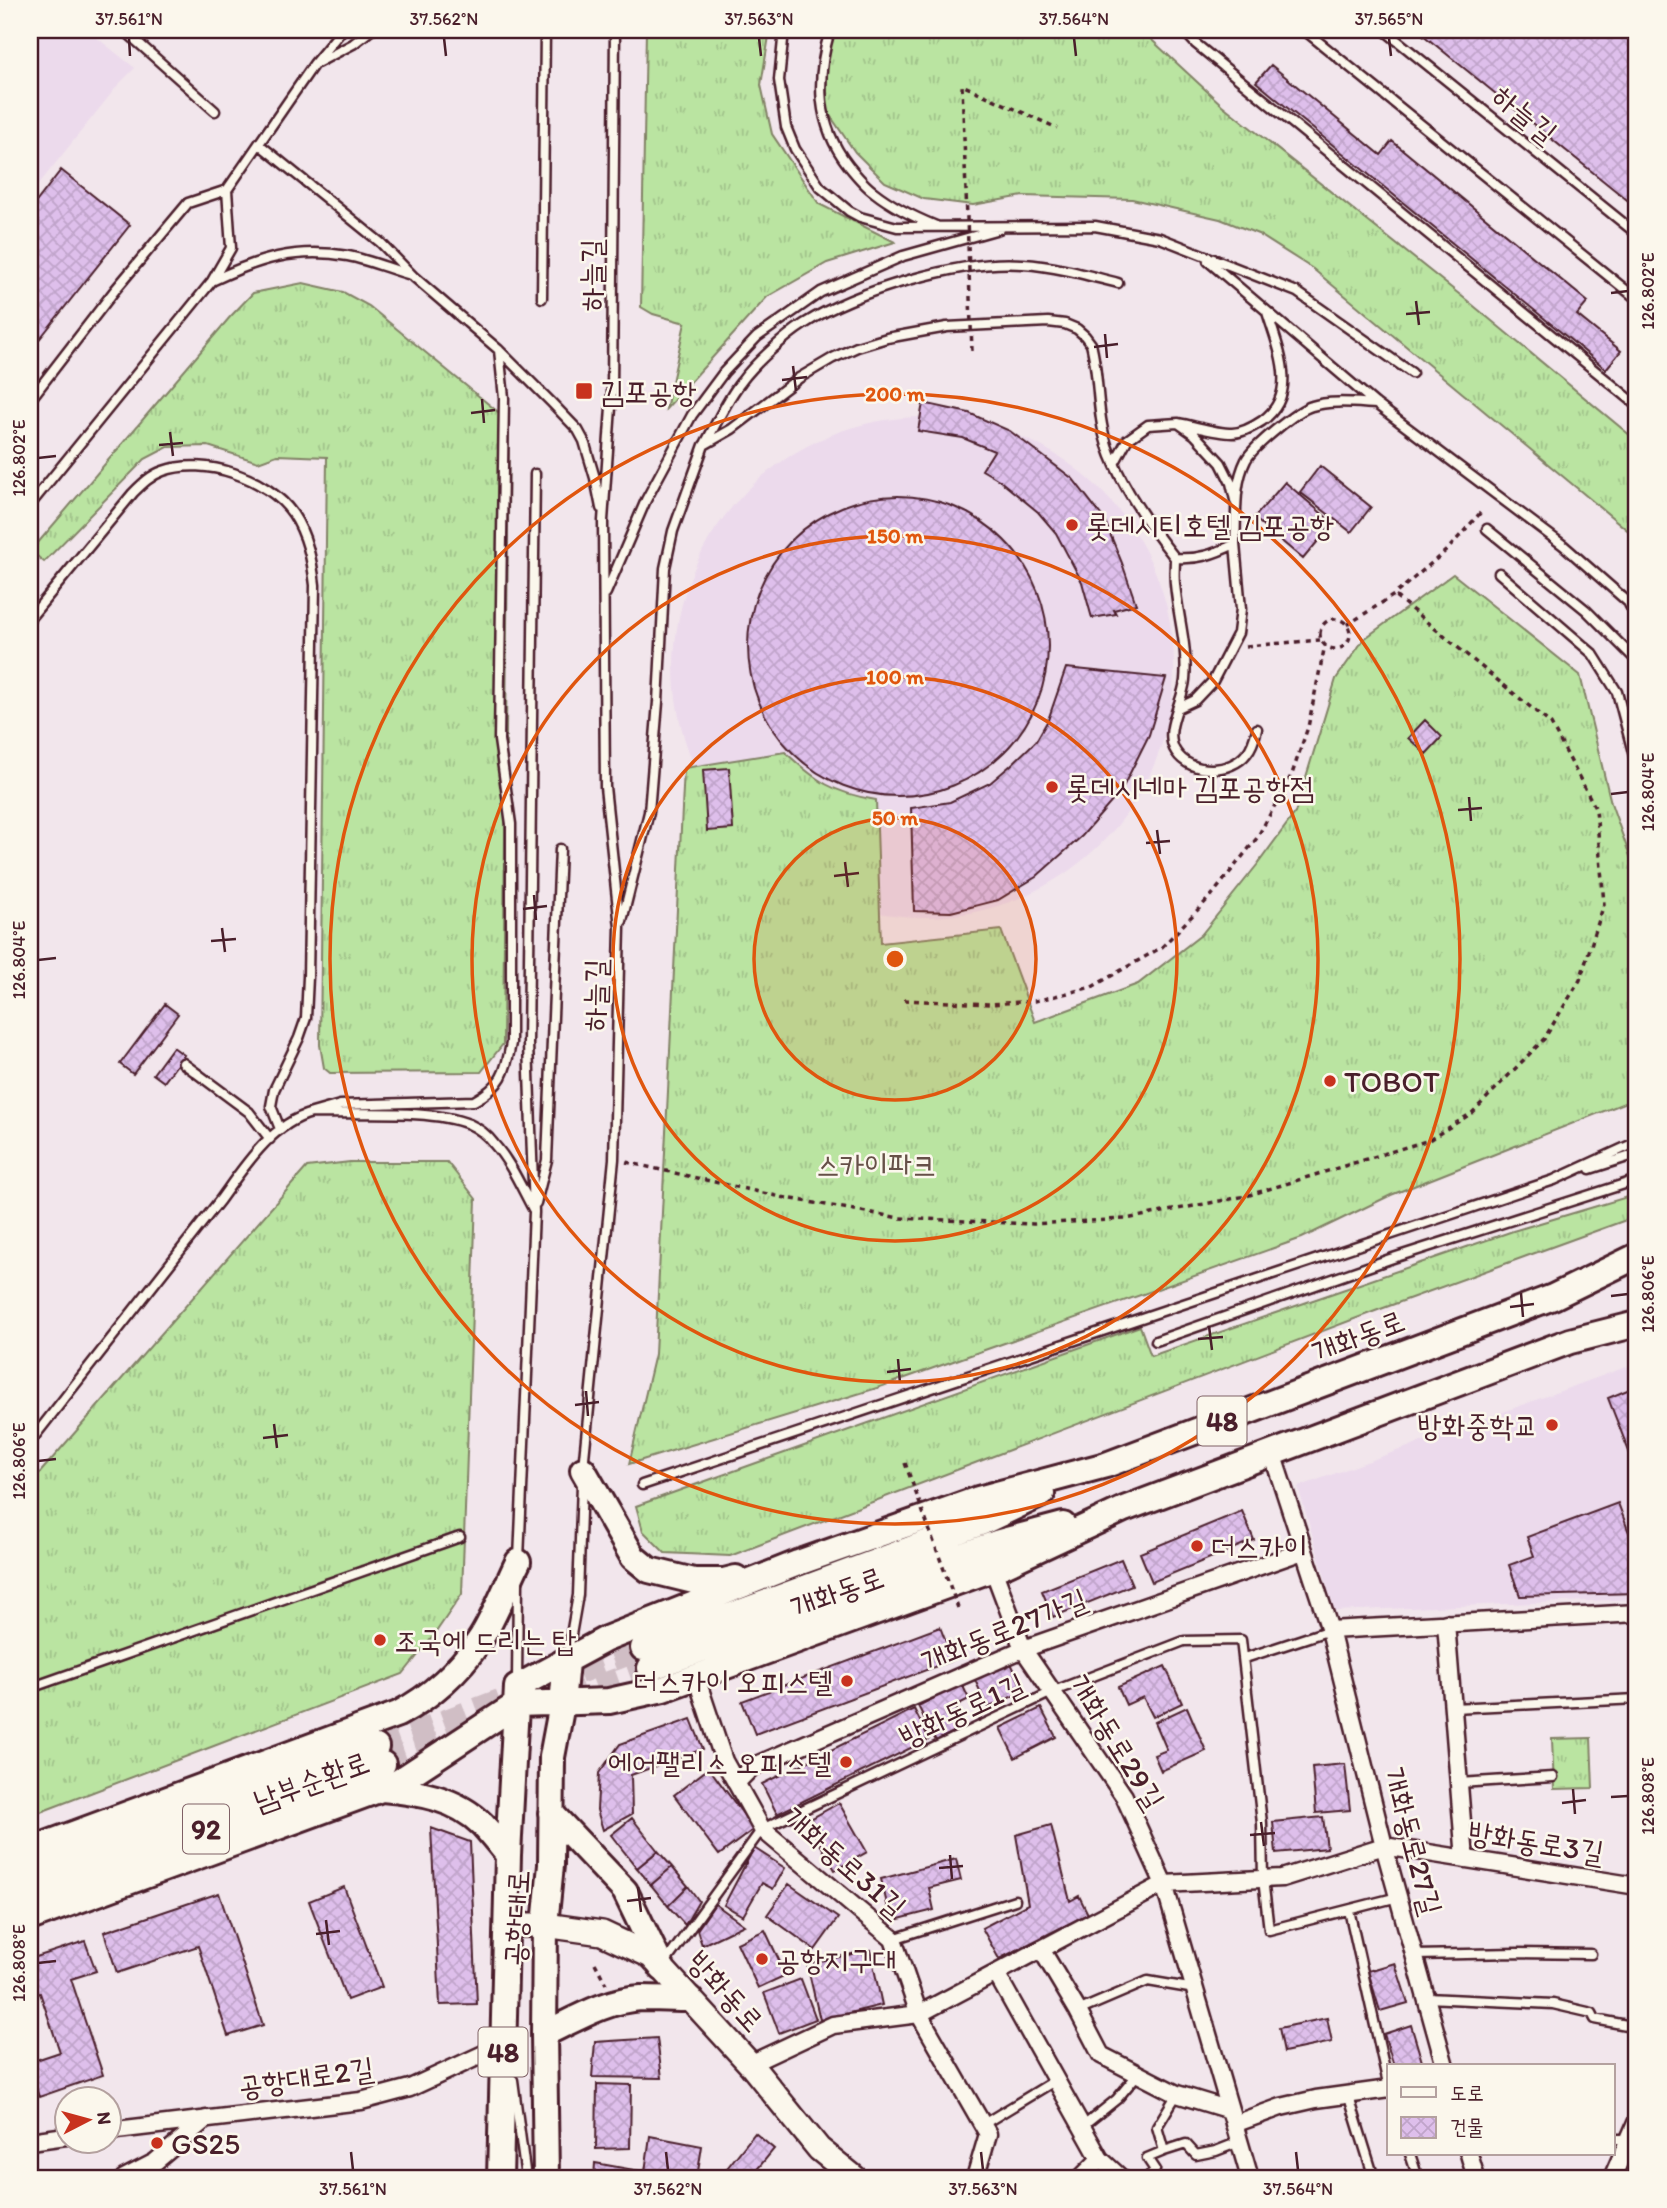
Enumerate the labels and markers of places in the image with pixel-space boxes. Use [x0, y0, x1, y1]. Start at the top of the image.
place label: 김포공항 [600, 373, 697, 410]
marker: 김포공항 [574, 381, 594, 401]
place label: 롯데시티호텔 김포공항 [1086, 507, 1334, 544]
marker: 롯데시티호텔 김포공항 [1064, 517, 1080, 533]
place label: 롯데시네마 김포공항점 [1066, 769, 1314, 806]
marker: 롯데시네마 김포공항점 [1044, 779, 1060, 795]
centre of rings [883, 947, 907, 971]
place label: TOBOT [1344, 1063, 1440, 1100]
marker: TOBOT [1322, 1073, 1338, 1089]
place label: 방화중학교 [1417, 1407, 1538, 1444]
marker: 방화중학교 [1544, 1417, 1560, 1433]
place label: 더스카이 [1211, 1528, 1308, 1565]
marker: 더스카이 [1189, 1538, 1205, 1554]
place label: 조국에 드리는 탑 [394, 1622, 576, 1659]
marker: 조국에 드리는 탑 [372, 1632, 388, 1648]
place label: 더스카이 오피스텔 [633, 1663, 833, 1700]
marker: 더스카이 오피스텔 [839, 1673, 855, 1689]
place label: 에어팰리스 오피스텔 [608, 1744, 832, 1781]
marker: 에어팰리스 오피스텔 [838, 1754, 854, 1770]
place label: 공항지구대 [776, 1941, 897, 1978]
marker: 공항지구대 [754, 1951, 770, 1967]
place label: GS25 [171, 2125, 240, 2162]
marker: GS25 [149, 2135, 165, 2151]

